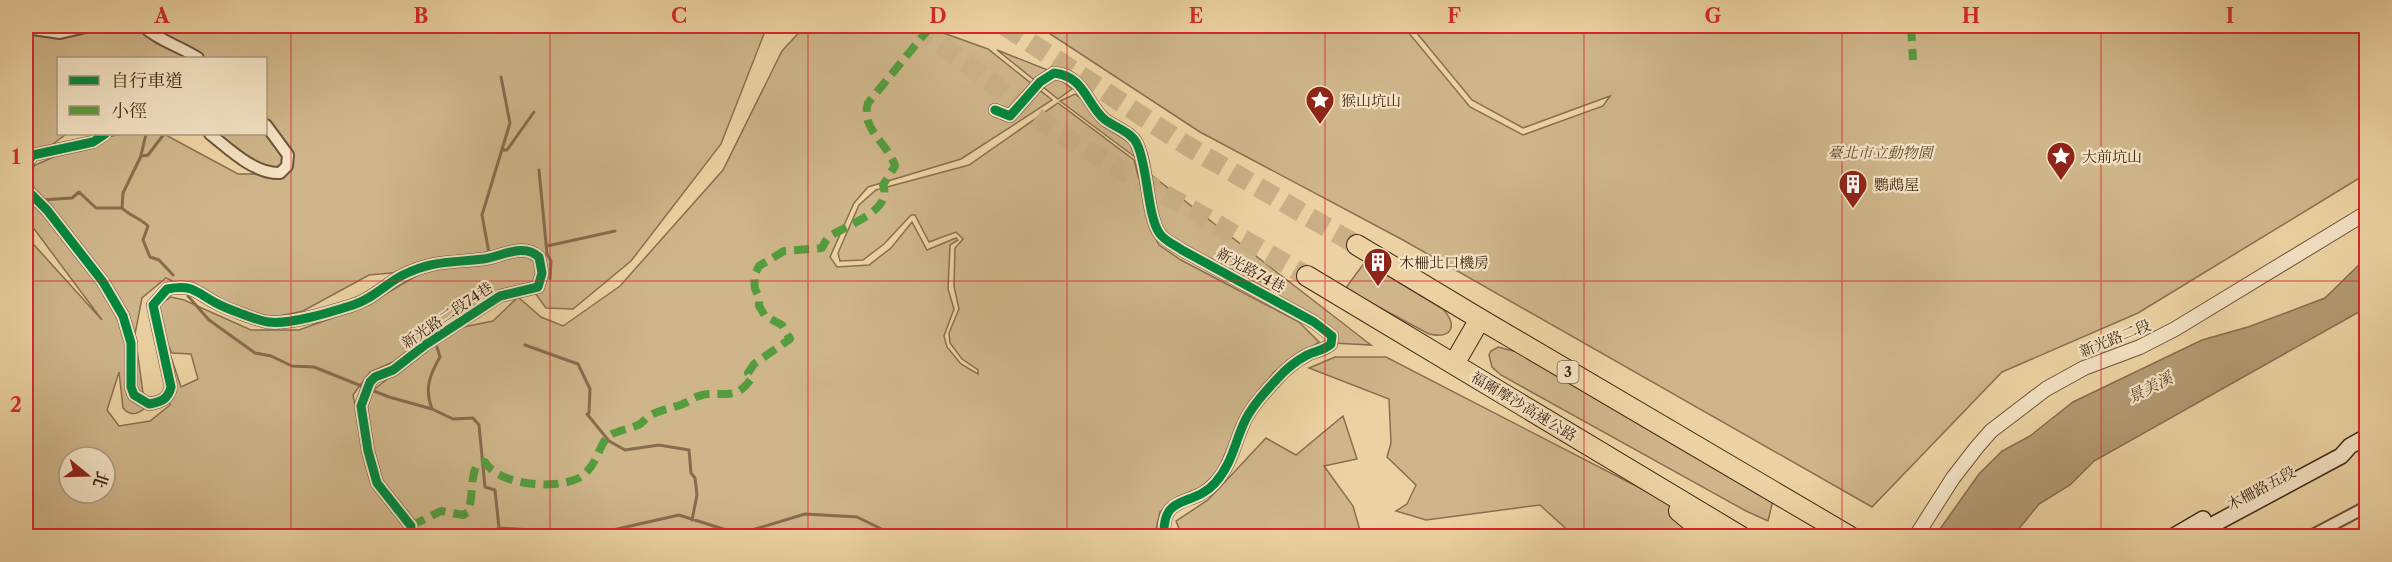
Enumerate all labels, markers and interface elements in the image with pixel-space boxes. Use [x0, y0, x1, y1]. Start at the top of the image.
text: A [153, 4, 170, 28]
text: B [414, 4, 429, 28]
text: C [671, 4, 687, 28]
text: D [929, 4, 947, 28]
text: E [1189, 4, 1203, 28]
text: F [1447, 4, 1461, 28]
text: G [1705, 4, 1722, 28]
text: H [1962, 4, 1980, 28]
text: I [2226, 4, 2234, 28]
legend [57, 57, 267, 135]
text: 自行車道 [111, 70, 183, 92]
place icon: 猴山坑山 [1304, 84, 1336, 126]
place label: 猴山坑山 [1341, 91, 1401, 110]
text: 小徑 [111, 100, 147, 122]
place icon: 大前坑山 [2045, 140, 2077, 182]
park label: 臺北市立動物園 [1827, 143, 1934, 162]
text: 1 [12, 145, 21, 169]
place label: 大前坑山 [2082, 147, 2142, 166]
building icon: 鸚鵡屋 [1837, 168, 1869, 210]
place label: 鸚鵡屋 [1874, 175, 1919, 194]
street label: 新光路74巷 [1213, 243, 1289, 297]
building icon: 木柵北口機房 [1362, 246, 1394, 288]
place label: 木柵北口機房 [1399, 253, 1489, 272]
street label: 新光路二段74巷 [398, 278, 496, 352]
street label: 新光路二段 [2077, 315, 2153, 361]
road number: 3 [1558, 361, 1578, 383]
water label: 景美溪 [2124, 366, 2178, 407]
street label: 福爾摩沙高速公路 [1468, 367, 1580, 445]
text: 2 [10, 393, 22, 417]
north arrow [57, 445, 117, 505]
street label: 木柵路五段 [2223, 462, 2299, 514]
text: 北 [89, 469, 113, 491]

